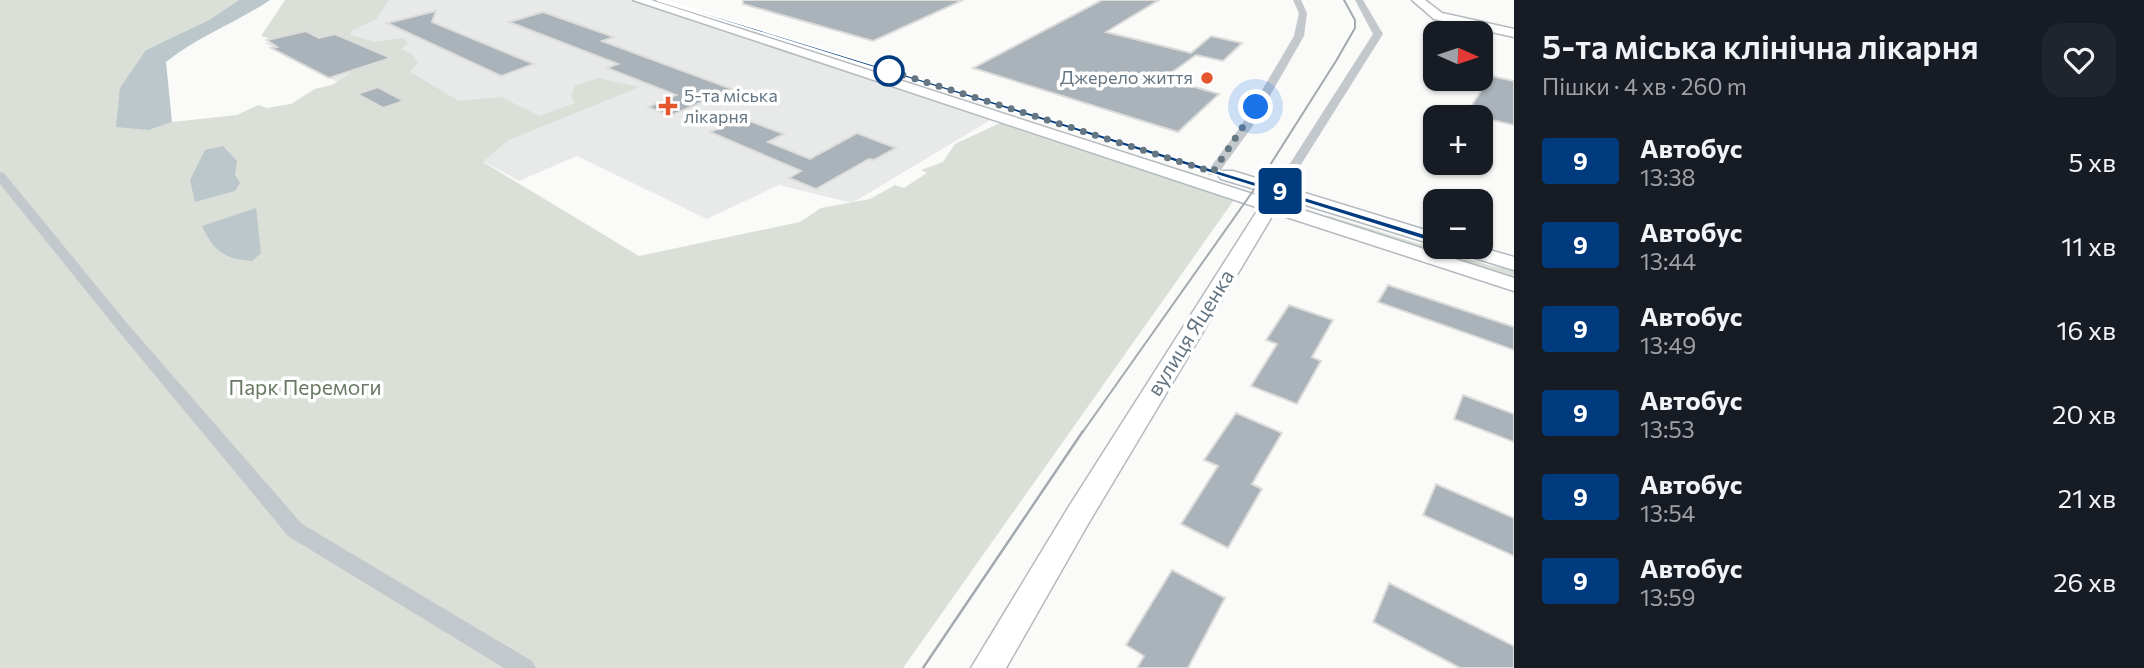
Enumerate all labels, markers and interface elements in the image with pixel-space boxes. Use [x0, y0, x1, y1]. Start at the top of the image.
north arrow [1423, 21, 1493, 91]
map controls [1423, 21, 1493, 259]
button: heart [2042, 23, 2116, 97]
text: 5-та міська клінічна лікарня [1542, 25, 1979, 66]
unlabelled marker [874, 56, 904, 86]
place label: Джерело життя [1060, 66, 1193, 88]
marker: Джерело життя [1199, 70, 1215, 86]
text: Пішки · 4 хв · 260 m [1542, 72, 1747, 100]
place label: 5-та міська лікарня [684, 84, 778, 127]
your location [1238, 89, 1273, 124]
marker: 5-та міська лікарня [658, 96, 678, 116]
button: + [1423, 105, 1493, 175]
text: Автобус [1640, 132, 1742, 163]
text: 9 [1573, 146, 1588, 175]
text: 5 хв [2068, 146, 2116, 177]
text: 13:38 [1640, 163, 1695, 191]
line badge: 9 [1257, 168, 1303, 214]
text: 9 [1273, 176, 1287, 205]
button: − [1423, 189, 1493, 259]
text: Автобус [1640, 216, 1742, 247]
text: 9 [1573, 230, 1588, 259]
text: 11 хв [2061, 230, 2116, 261]
text: 13:44 [1640, 247, 1696, 275]
street label: вулиця Яценка [1141, 264, 1239, 400]
text: Автобус [1640, 300, 1742, 331]
text: 9 [1573, 314, 1588, 343]
text: 16 хв [2056, 314, 2116, 345]
text: 13:49 [1640, 331, 1696, 359]
park label: Парк Перемоги [229, 374, 381, 399]
text: Автобус [1640, 384, 1742, 415]
text: 9 [1573, 398, 1588, 427]
text: 20 хв [2052, 398, 2116, 429]
text: 13:53 [1640, 415, 1695, 443]
text: Автобус [1640, 468, 1742, 499]
text: 9 [1573, 482, 1588, 511]
text: 21 хв [2058, 482, 2116, 513]
text: 13:54 [1640, 499, 1695, 527]
text: Автобус [1640, 552, 1742, 583]
text: 9 [1573, 566, 1588, 595]
text: 26 хв [2053, 566, 2116, 597]
text: 13:59 [1640, 583, 1696, 611]

